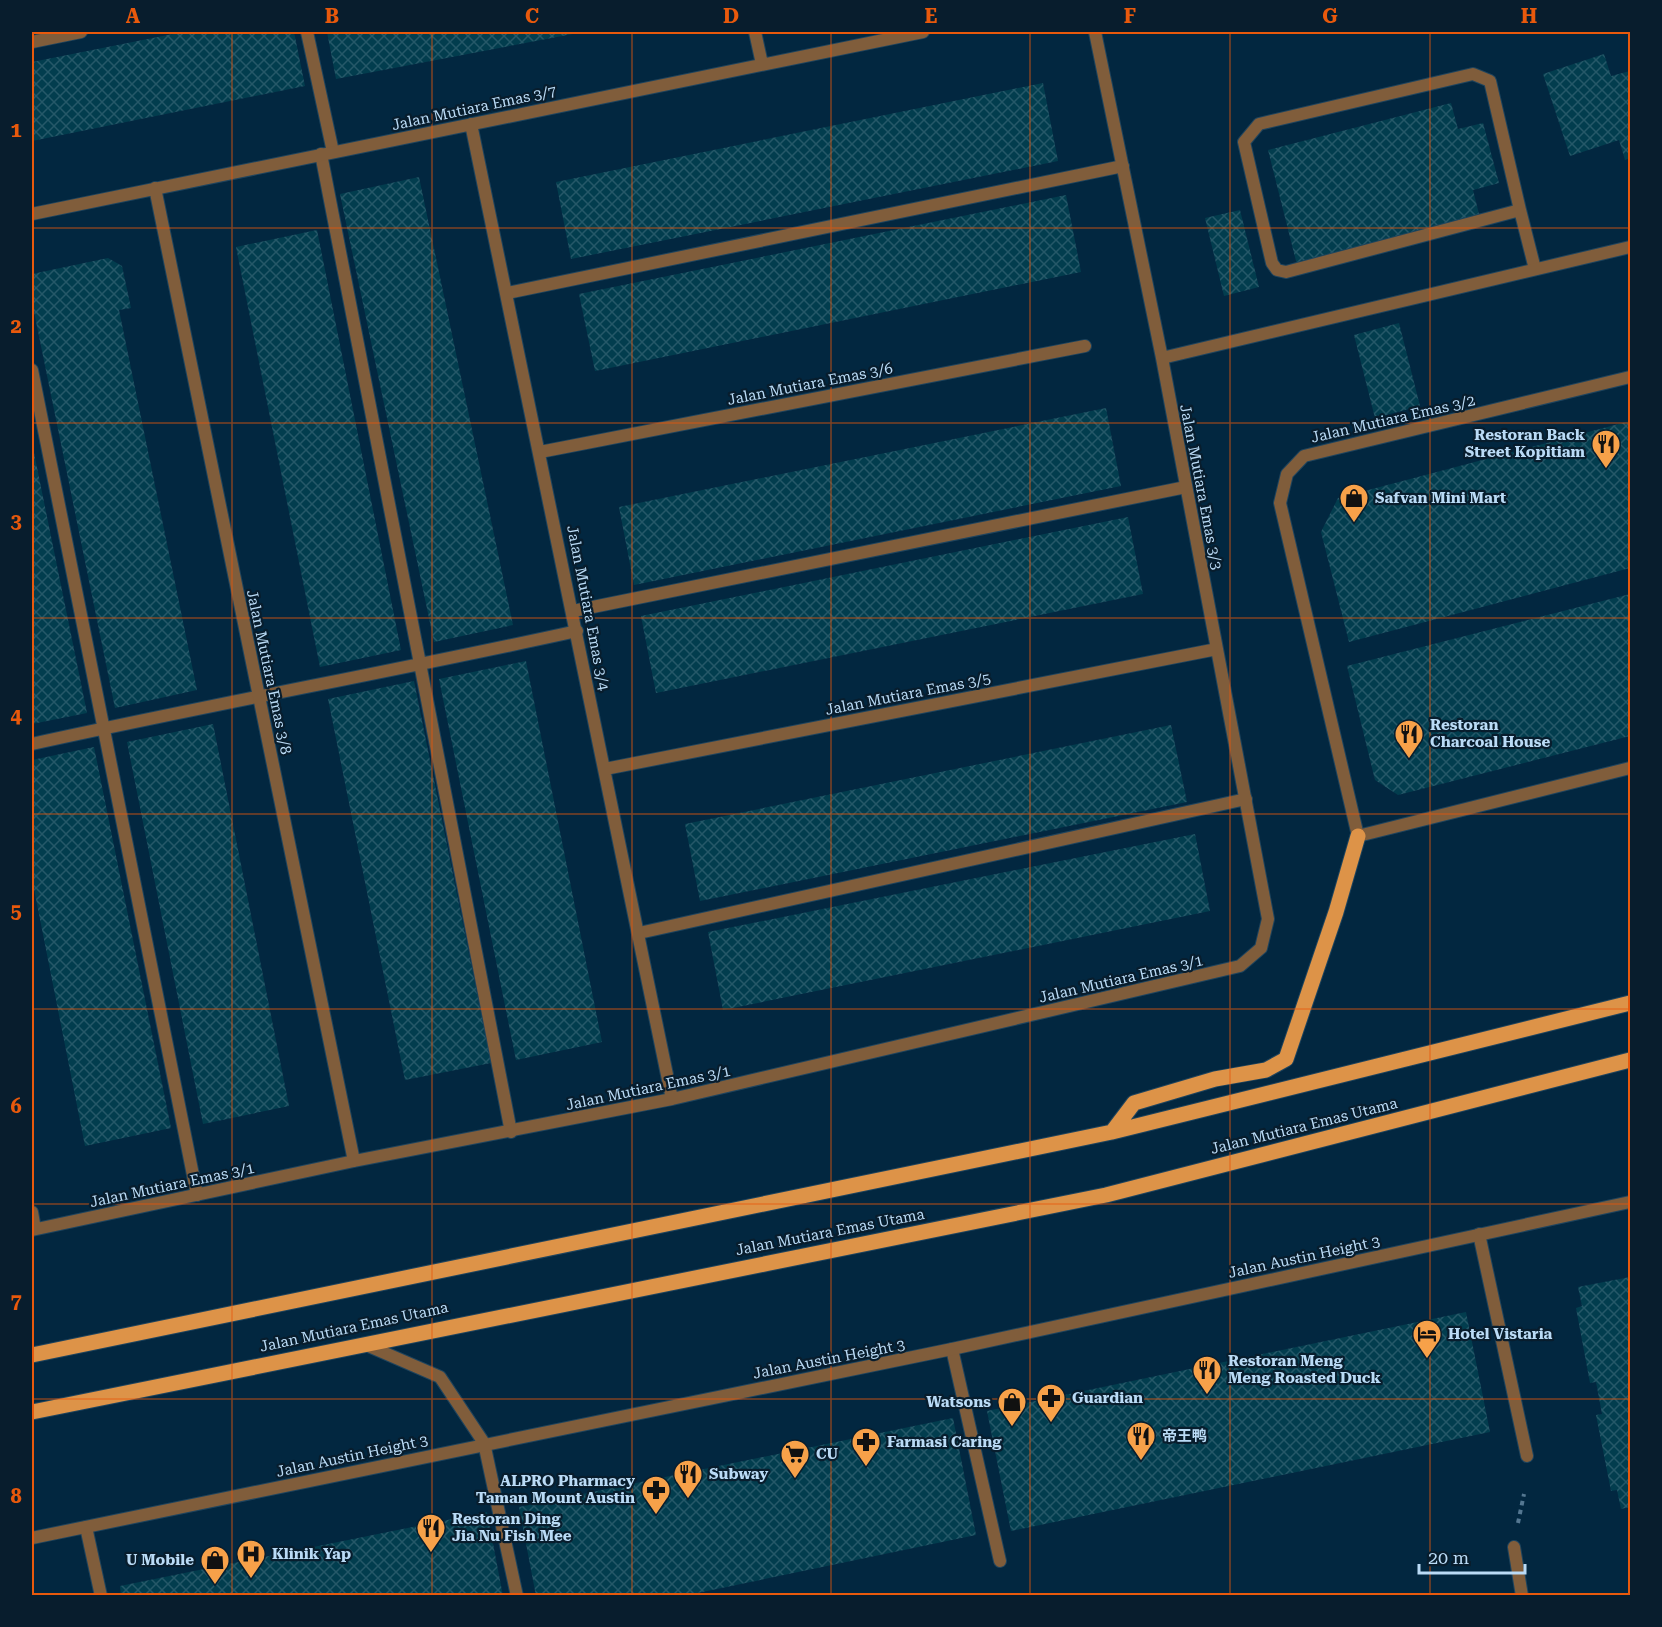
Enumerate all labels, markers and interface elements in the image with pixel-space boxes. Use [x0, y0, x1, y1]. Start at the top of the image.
text: A [126, 4, 141, 28]
text: B [325, 4, 339, 28]
text: C [525, 4, 539, 28]
text: D [723, 4, 739, 28]
text: E [925, 4, 938, 28]
text: F [1124, 4, 1136, 28]
text: G [1322, 4, 1338, 28]
text: H [1521, 4, 1537, 28]
street label: Jalan Mutiara Emas 3/7 [390, 82, 558, 134]
text: 1 [10, 118, 22, 142]
text: 2 [10, 314, 22, 338]
street label: Jalan Mutiara Emas 3/6 [726, 359, 894, 409]
street label: Jalan Mutiara Emas 3/2 [1309, 391, 1477, 447]
street label: Jalan Mutiara Emas 3/3 [1176, 403, 1226, 571]
place label: Restoran Back Street Kopitiam [1465, 426, 1586, 461]
restaurant icon: Restoran Back Street Kopitiam [1590, 428, 1622, 470]
shop icon: Safvan Mini Mart [1338, 482, 1370, 524]
place label: Safvan Mini Mart [1375, 489, 1506, 507]
text: 3 [10, 509, 22, 533]
street label: Jalan Mutiara Emas 3/4 [563, 524, 613, 693]
street label: Jalan Mutiara Emas 3/8 [243, 588, 295, 756]
street label: Jalan Mutiara Emas 3/5 [824, 669, 992, 719]
text: 4 [10, 704, 22, 728]
place label: Restoran Charcoal House [1430, 716, 1550, 751]
restaurant icon: Restoran Charcoal House [1393, 718, 1425, 760]
text: 5 [10, 899, 22, 923]
street label: Jalan Mutiara Emas 3/1 [1037, 951, 1205, 1007]
street label: Jalan Mutiara Emas 3/1 [564, 1062, 732, 1114]
text: 6 [10, 1094, 22, 1118]
street label: Jalan Mutiara Emas Utama [1209, 1094, 1399, 1158]
street label: Jalan Mutiara Emas 3/1 [88, 1159, 256, 1211]
street label: Jalan Mutiara Emas Utama [734, 1205, 926, 1259]
street label: Jalan Austin Height 3 [1227, 1232, 1381, 1282]
text: 7 [10, 1289, 22, 1313]
street label: Jalan Mutiara Emas Utama [258, 1298, 450, 1356]
hotel icon: Hotel Vistaria [1411, 1318, 1443, 1360]
place label: Hotel Vistaria [1448, 1325, 1553, 1343]
street label: Jalan Austin Height 3 [751, 1335, 907, 1383]
place label: Restoran Meng Meng Roasted Duck [1228, 1352, 1382, 1387]
restaurant icon: Restoran Meng Meng Roasted Duck [1191, 1354, 1223, 1396]
pharmacy icon: Guardian [1035, 1382, 1067, 1424]
shop icon: Watsons [996, 1386, 1028, 1428]
place label: Guardian [1072, 1389, 1143, 1407]
place label: Watsons [926, 1393, 991, 1411]
restaurant icon: 帝王鸭 [1125, 1420, 1157, 1462]
pharmacy icon: Farmasi Caring [850, 1426, 882, 1468]
place label: 帝王鸭 [1162, 1427, 1207, 1445]
street label: Jalan Austin Height 3 [275, 1431, 429, 1481]
place label: Farmasi Caring [887, 1433, 1002, 1451]
supermarket icon: CU [779, 1438, 811, 1480]
place label: CU [816, 1445, 839, 1463]
restaurant icon: Subway [672, 1458, 704, 1500]
place label: Subway [709, 1465, 768, 1483]
place label: ALPRO Pharmacy Taman Mount Austin [476, 1472, 635, 1507]
pharmacy icon: ALPRO Pharmacy Taman Mount Austin [640, 1474, 672, 1516]
text: 8 [10, 1484, 22, 1508]
place label: Restoran Ding Jia Nu Fish Mee [452, 1510, 572, 1545]
restaurant icon: Restoran Ding Jia Nu Fish Mee [415, 1512, 447, 1554]
scale bar [1419, 1537, 1526, 1575]
hospital icon: Klinik Yap [235, 1538, 267, 1580]
shop icon: U Mobile [199, 1544, 231, 1586]
place label: Klinik Yap [272, 1545, 351, 1563]
text: 20 m [1428, 1547, 1469, 1568]
place label: U Mobile [126, 1551, 194, 1569]

